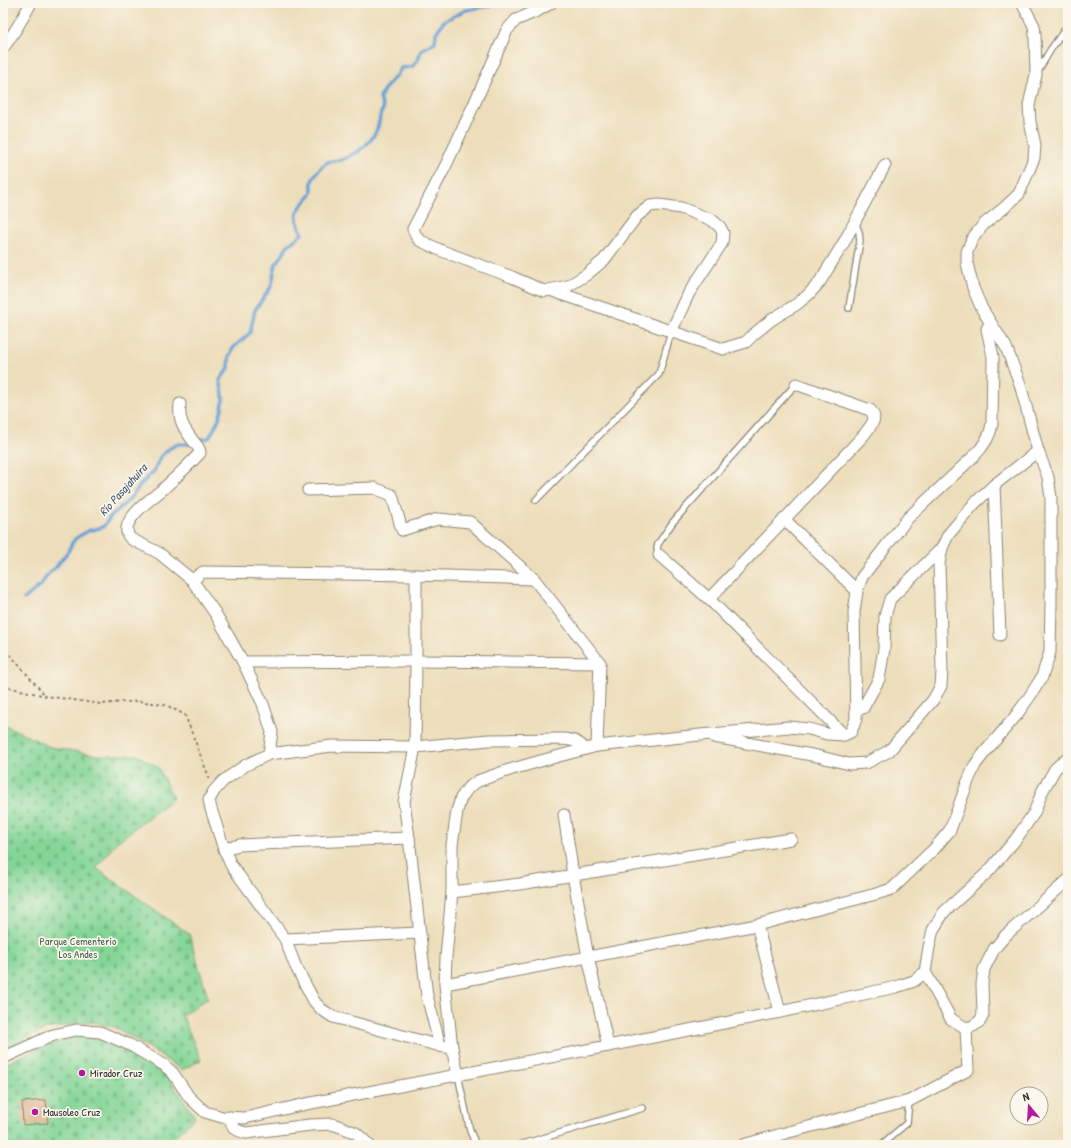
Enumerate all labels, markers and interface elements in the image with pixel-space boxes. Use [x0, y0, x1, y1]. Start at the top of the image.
water label: Río Pasajahuira [95, 459, 152, 519]
park label: Parque Cementerio Los Andes [40, 934, 117, 961]
place label: Mirador Cruz [90, 1066, 143, 1080]
marker: Mirador Cruz [77, 1068, 87, 1078]
north arrow [1009, 1086, 1049, 1126]
text: N [1021, 1089, 1031, 1104]
place label: Mausoleo Cruz [43, 1105, 101, 1119]
marker: Mausoleo Cruz [30, 1107, 40, 1117]

